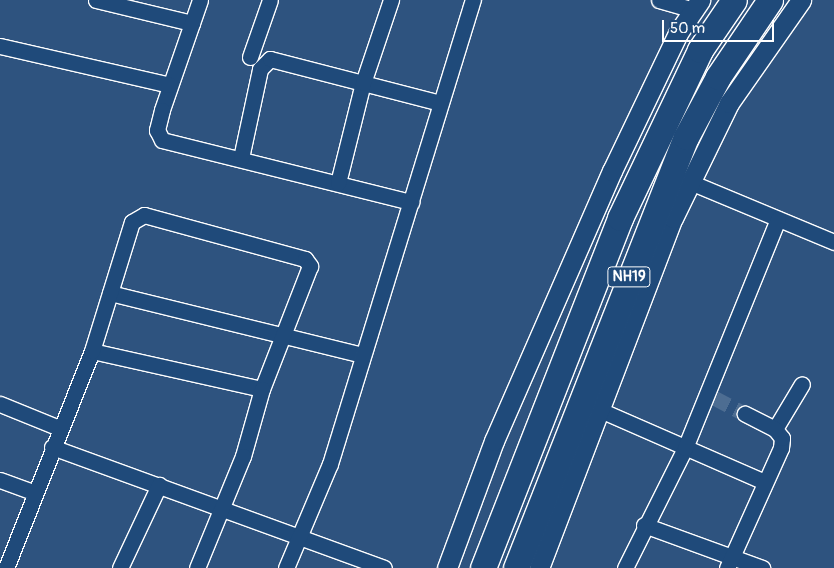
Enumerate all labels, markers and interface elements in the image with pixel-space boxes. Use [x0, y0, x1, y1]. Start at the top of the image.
scale bar [664, 10, 776, 42]
text: 50 m [670, 19, 705, 38]
road number: NH19 [606, 264, 652, 290]

